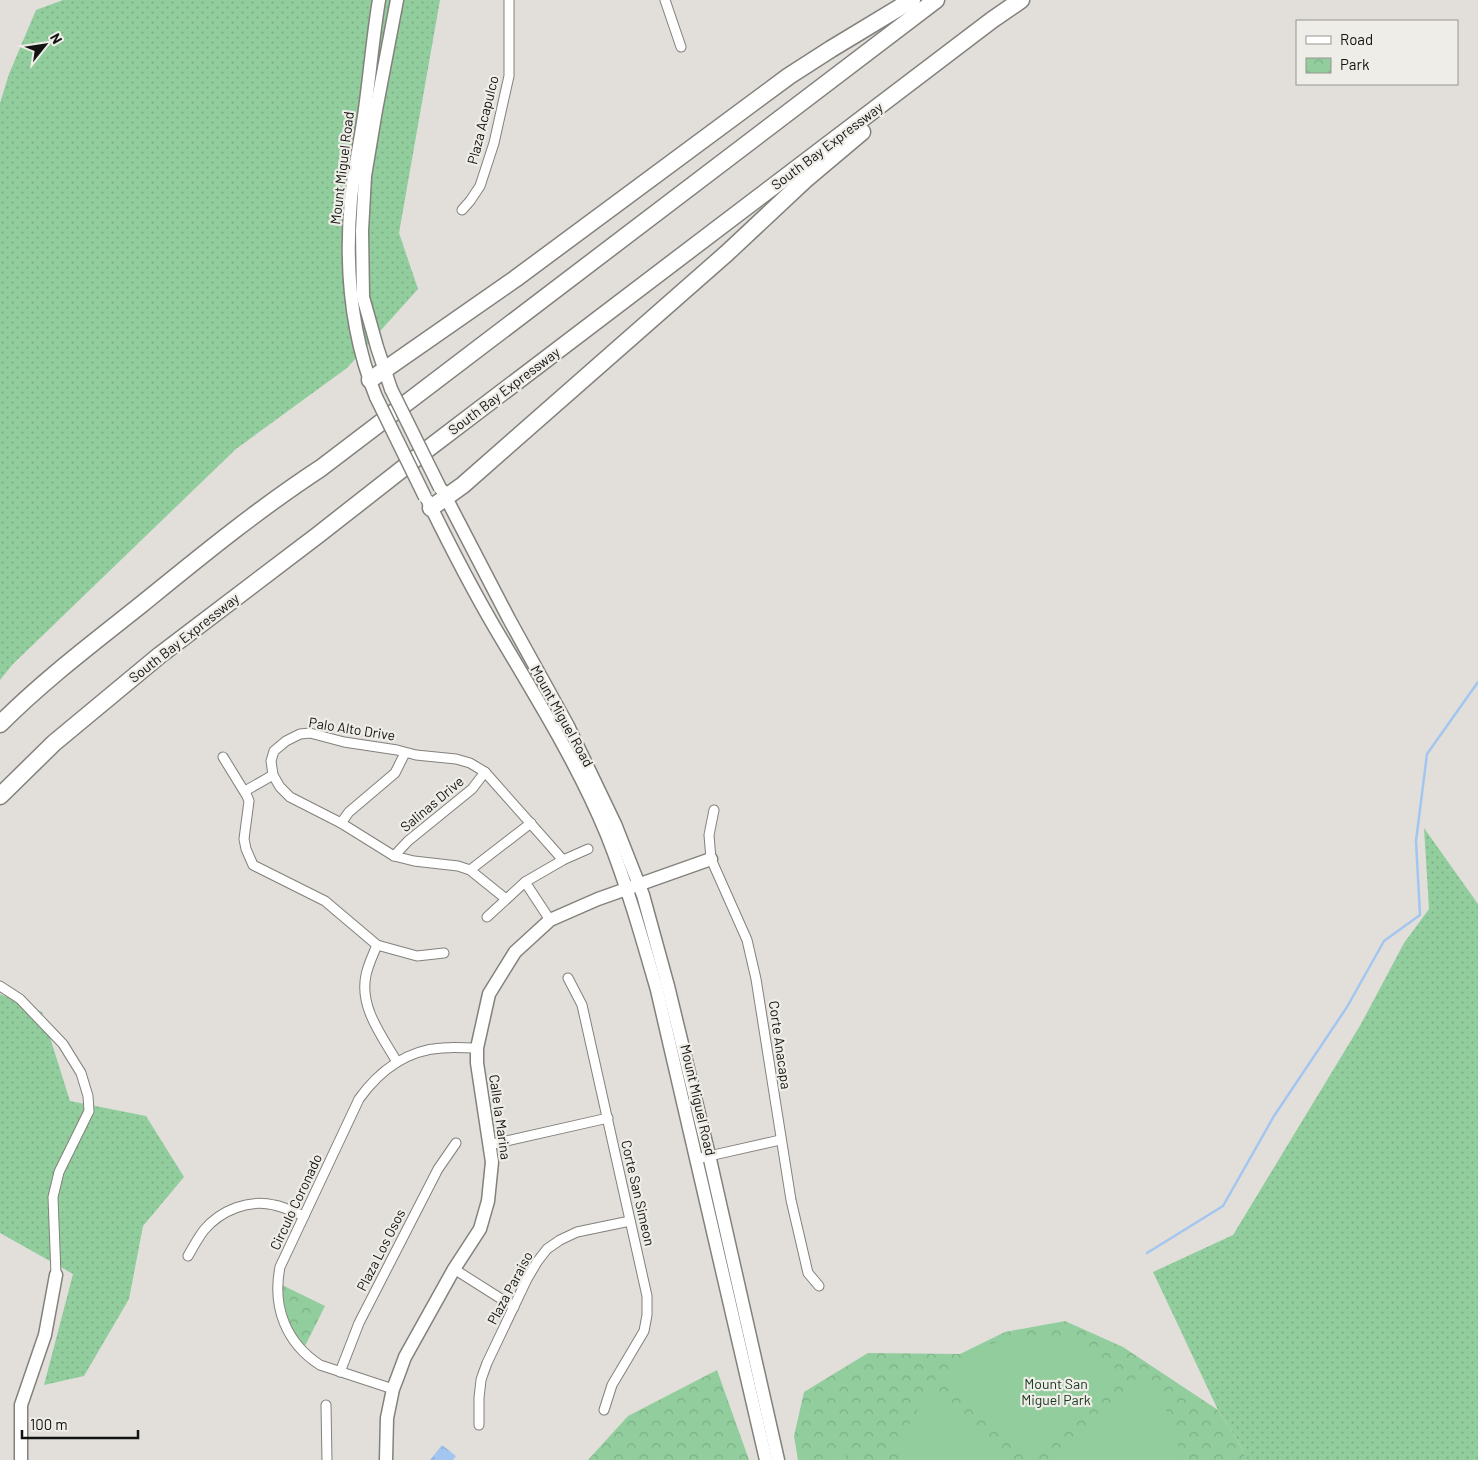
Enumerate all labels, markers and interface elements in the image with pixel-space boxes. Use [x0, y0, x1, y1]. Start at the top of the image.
north arrow [20, 20, 70, 70]
legend [1296, 20, 1458, 85]
text: N [47, 30, 66, 47]
text: Road [1340, 30, 1373, 48]
text: Park [1340, 55, 1370, 73]
street label: Plaza Acapulco [463, 74, 502, 166]
street label: South Bay Expressway [768, 98, 886, 193]
street label: Mount Miguel Road [326, 111, 357, 225]
street label: South Bay Expressway [445, 343, 563, 438]
street label: South Bay Expressway [125, 589, 243, 686]
street label: Mount Miguel Road [527, 662, 597, 770]
street label: Palo Alto Drive [308, 713, 397, 744]
street label: Salinas Drive [397, 772, 467, 835]
street label: Corte Anacapa [766, 1000, 795, 1090]
street label: Mount Miguel Road [677, 1043, 720, 1157]
street label: Calle la Marina [486, 1073, 515, 1161]
street label: Corte San Simeon [618, 1138, 659, 1247]
street label: Circulo Coronado [266, 1151, 325, 1253]
street label: Plaza Los Osos [353, 1206, 409, 1294]
street label: Plaza Paraiso [483, 1248, 536, 1327]
park label: Mount San Miguel Park [1021, 1375, 1091, 1408]
scale bar [22, 1408, 139, 1440]
text: 100 m [30, 1415, 68, 1433]

